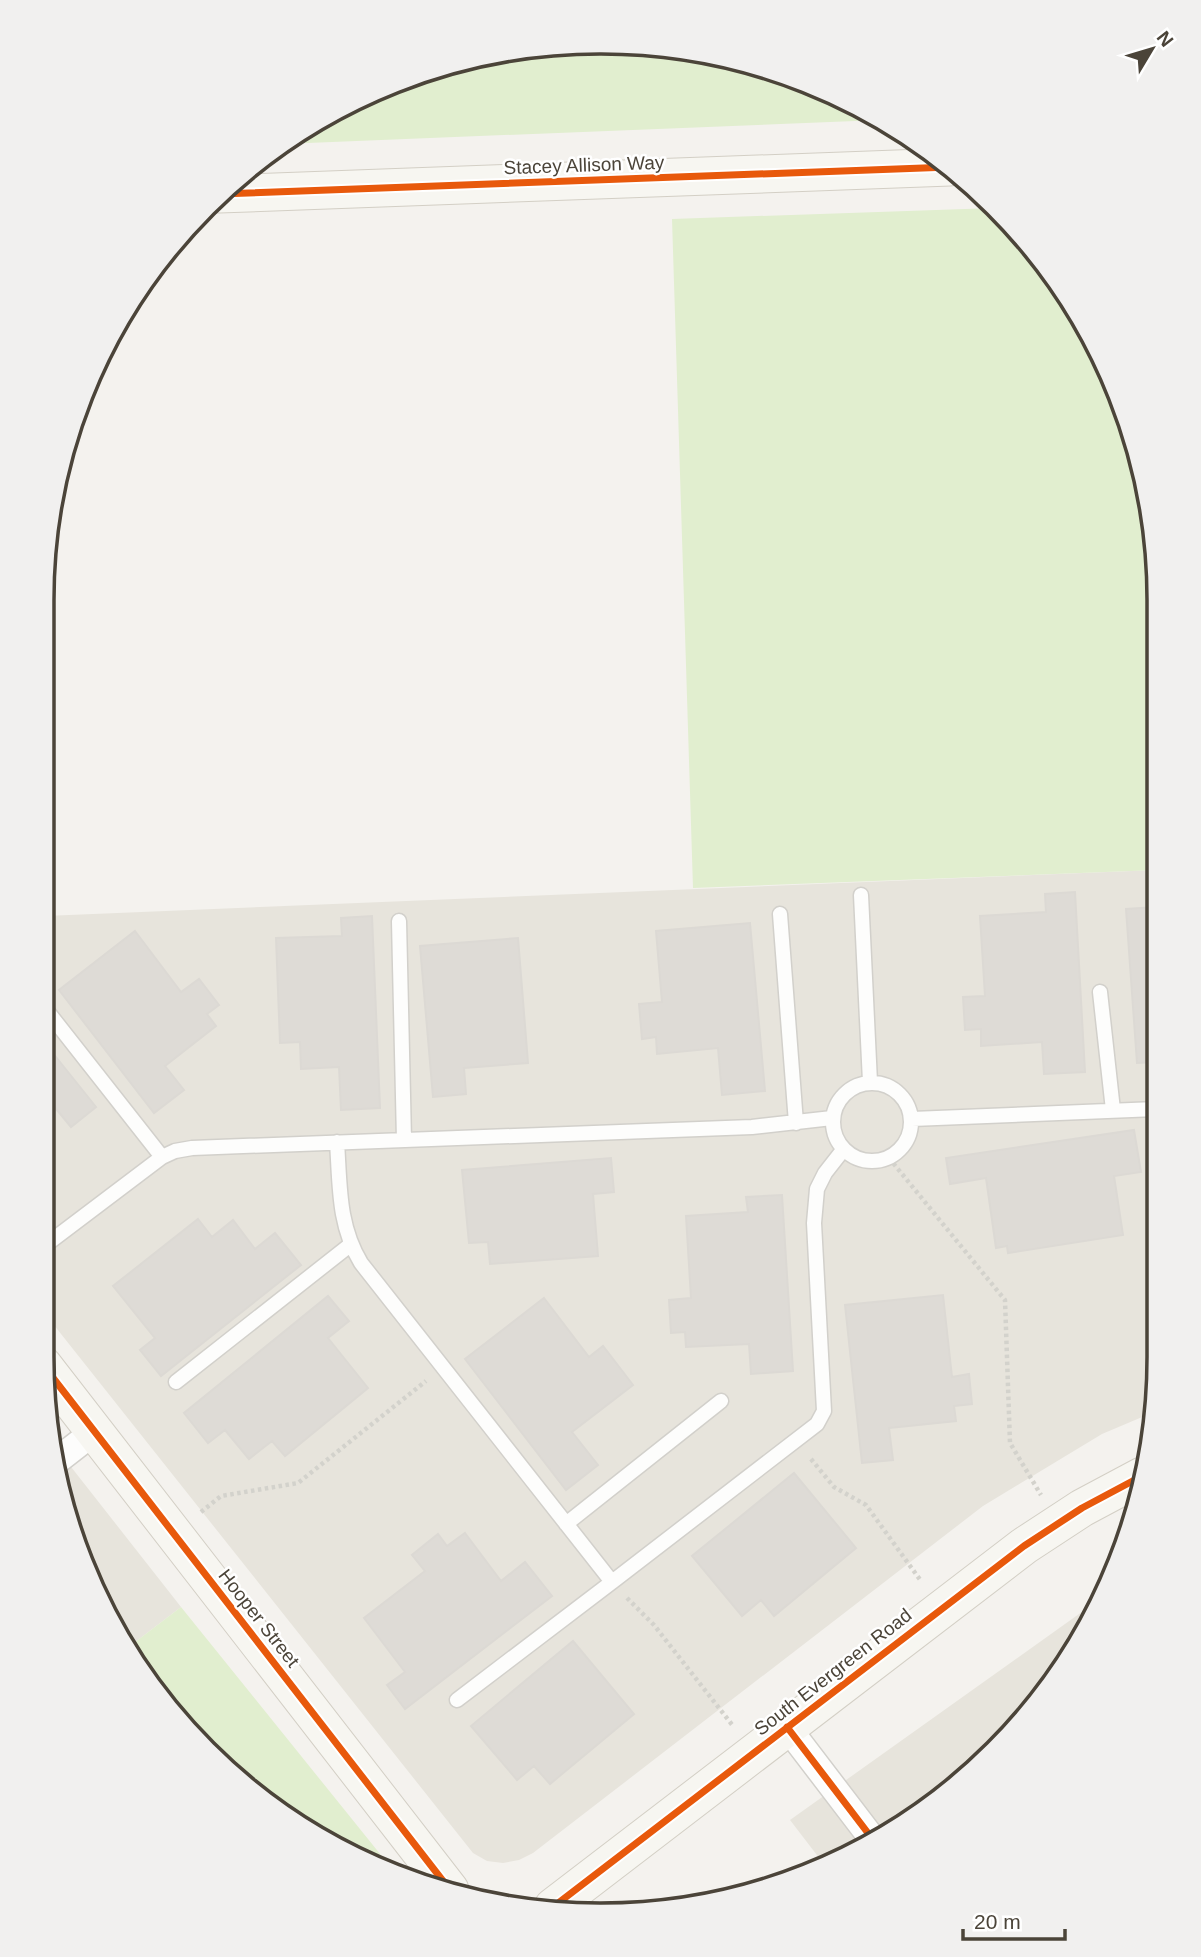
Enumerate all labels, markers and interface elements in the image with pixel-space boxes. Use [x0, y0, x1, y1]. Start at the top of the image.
north arrow [1117, 14, 1187, 84]
text: N [1153, 27, 1178, 51]
street label: Stacey Allison Way [503, 152, 665, 178]
street label: Hooper Street [214, 1565, 304, 1672]
street label: South Evergreen Road [750, 1604, 916, 1740]
scale bar [963, 1898, 1064, 1942]
text: 20 m [974, 1910, 1021, 1933]

